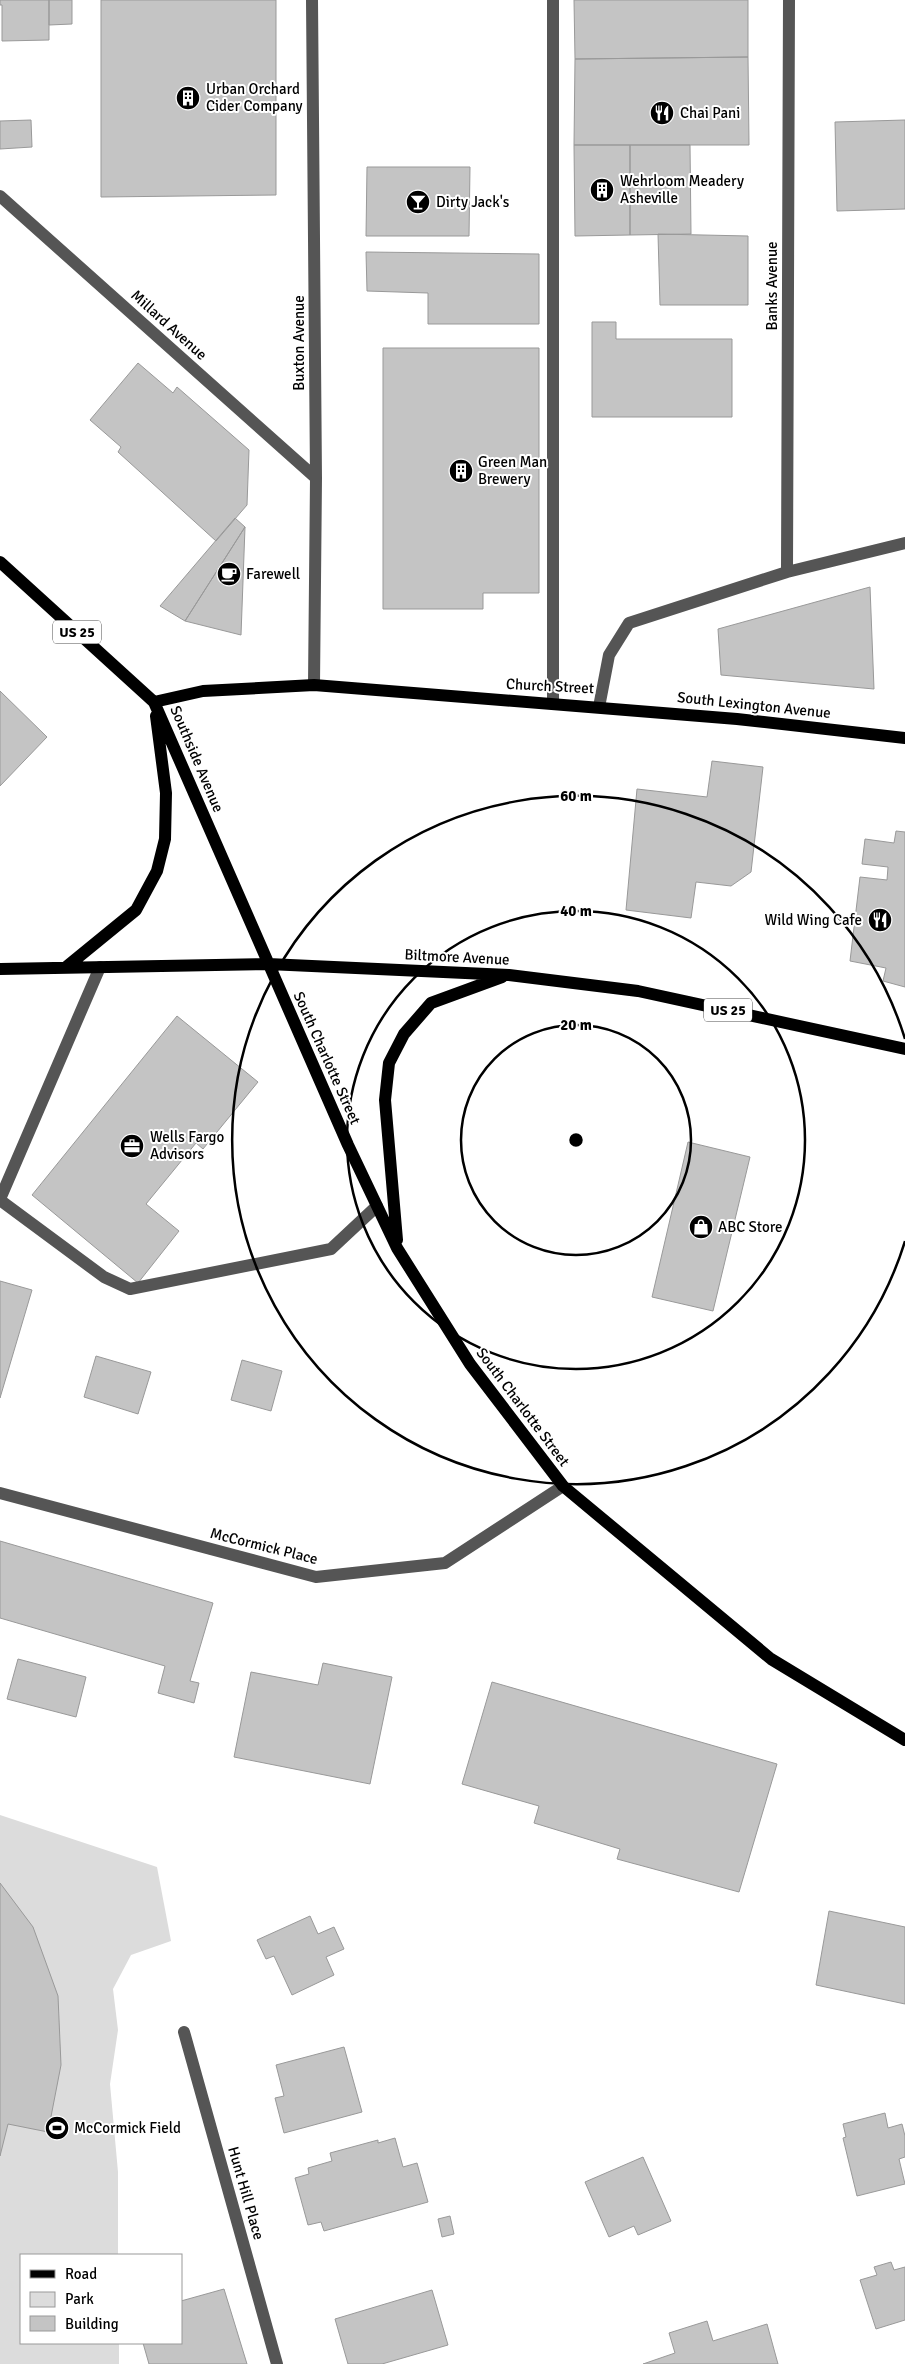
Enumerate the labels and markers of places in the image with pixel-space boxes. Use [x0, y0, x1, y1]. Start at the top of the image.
place label: Urban Orchard Cider Company [206, 80, 303, 115]
building icon: Urban Orchard Cider Company [175, 85, 201, 111]
restaurant icon: Chai Pani [649, 100, 675, 126]
place label: Chai Pani [680, 104, 740, 122]
place label: Wehrloom Meadery Asheville [620, 172, 744, 207]
building icon: Wehrloom Meadery Asheville [589, 177, 615, 203]
bar icon: Dirty Jack's [405, 189, 431, 215]
place label: Dirty Jack's [436, 193, 510, 211]
place label: Green Man Brewery [478, 453, 547, 488]
building icon: Green Man Brewery [448, 458, 474, 484]
cafe icon: Farewell [216, 561, 242, 587]
place label: Farewell [246, 565, 300, 583]
restaurant icon: Wild Wing Cafe [867, 907, 893, 933]
place label: Wild Wing Cafe [764, 911, 862, 929]
place label: Wells Fargo Advisors [150, 1128, 224, 1163]
centre of rings [567, 1131, 585, 1149]
office icon: Wells Fargo Advisors [119, 1133, 145, 1159]
shop icon: ABC Store [688, 1214, 714, 1240]
place label: ABC Store [718, 1218, 783, 1236]
sports icon: McCormick Field [44, 2115, 70, 2141]
place label: McCormick Field [74, 2119, 181, 2137]

